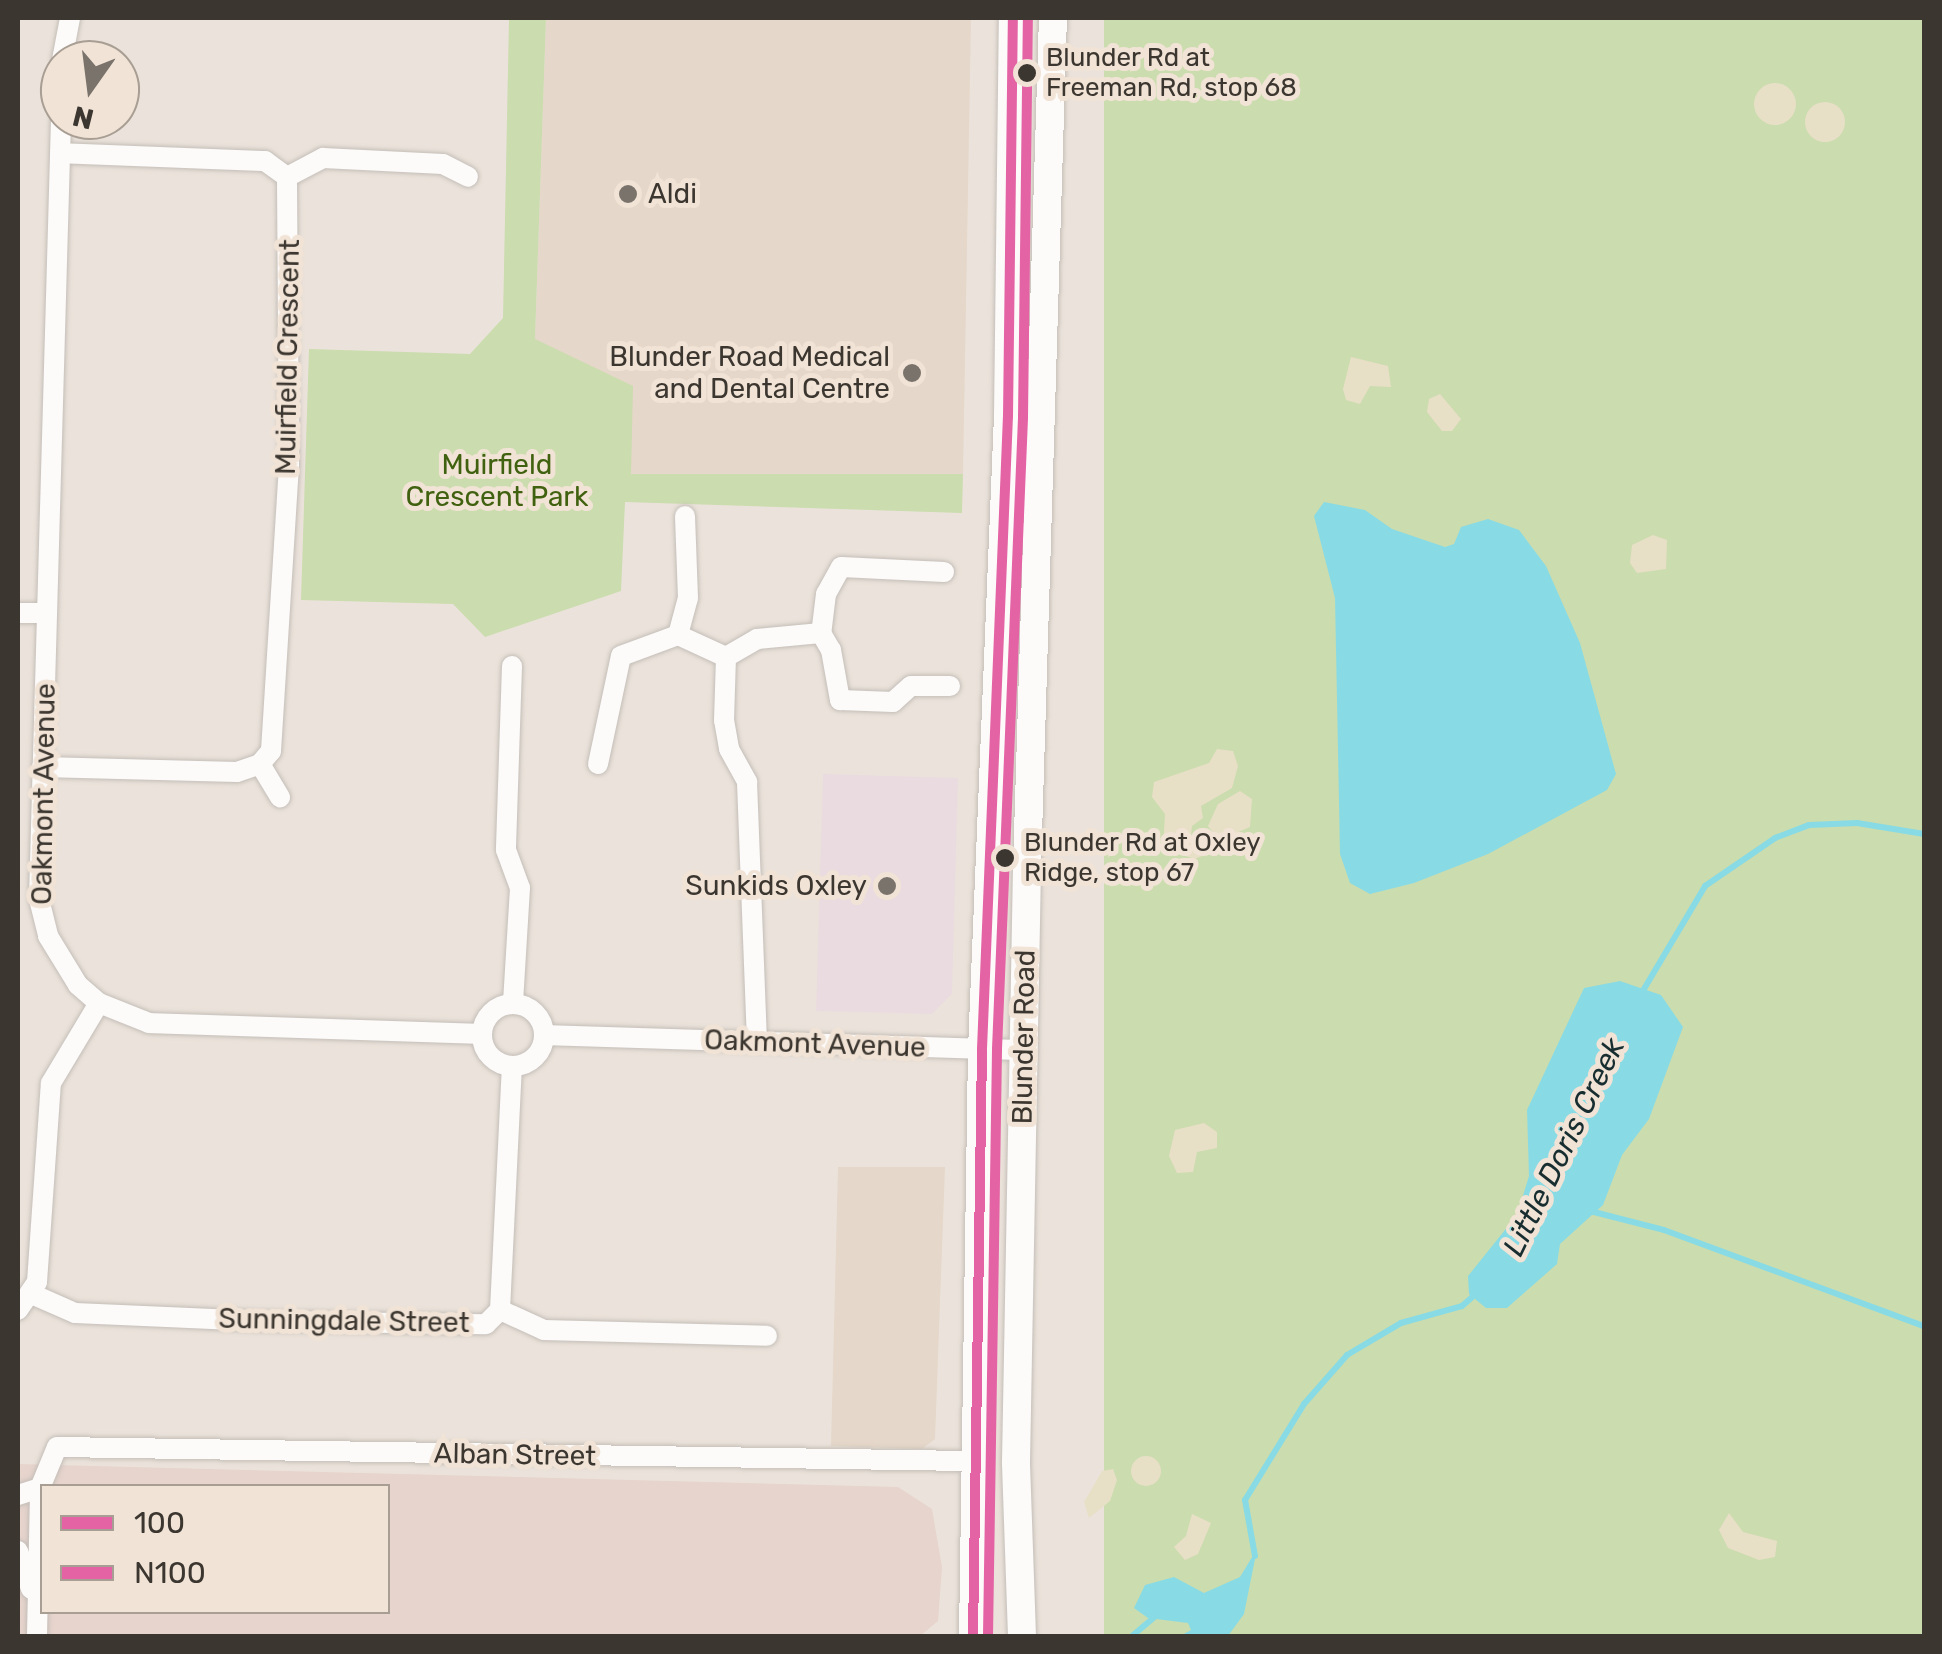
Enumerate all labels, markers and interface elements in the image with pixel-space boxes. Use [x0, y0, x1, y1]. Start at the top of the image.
north arrow [40, 40, 140, 140]
place label: Blunder Rd at Freeman Rd, stop 68 [1046, 42, 1297, 104]
marker: Blunder Rd at Freeman Rd, stop 68 [1017, 63, 1037, 83]
text: N [69, 99, 97, 136]
place label: Aldi [648, 177, 697, 211]
marker: Aldi [617, 183, 639, 205]
street label: Muirfield Crescent [269, 239, 307, 475]
place label: Blunder Road Medical and Dental Centre [609, 340, 890, 406]
marker: Blunder Road Medical and Dental Centre [899, 360, 925, 386]
park label: Muirfield Crescent Park [406, 448, 588, 514]
street label: Oakmont Avenue [25, 682, 63, 906]
place label: Blunder Rd at Oxley Ridge, stop 67 [1024, 827, 1261, 888]
marker: Blunder Rd at Oxley Ridge, stop 67 [995, 848, 1015, 868]
place label: Sunkids Oxley [685, 869, 867, 903]
marker: Sunkids Oxley [876, 875, 898, 897]
street label: Blunder Road [1006, 949, 1042, 1125]
street label: Oakmont Avenue [703, 1023, 927, 1065]
water label: Little Doris Creek [1496, 1032, 1632, 1262]
street label: Sunningdale Street [218, 1302, 470, 1340]
street label: Alban Street [433, 1437, 597, 1473]
legend [40, 1484, 390, 1614]
text: 100 [134, 1505, 185, 1541]
text: N100 [134, 1555, 206, 1591]

